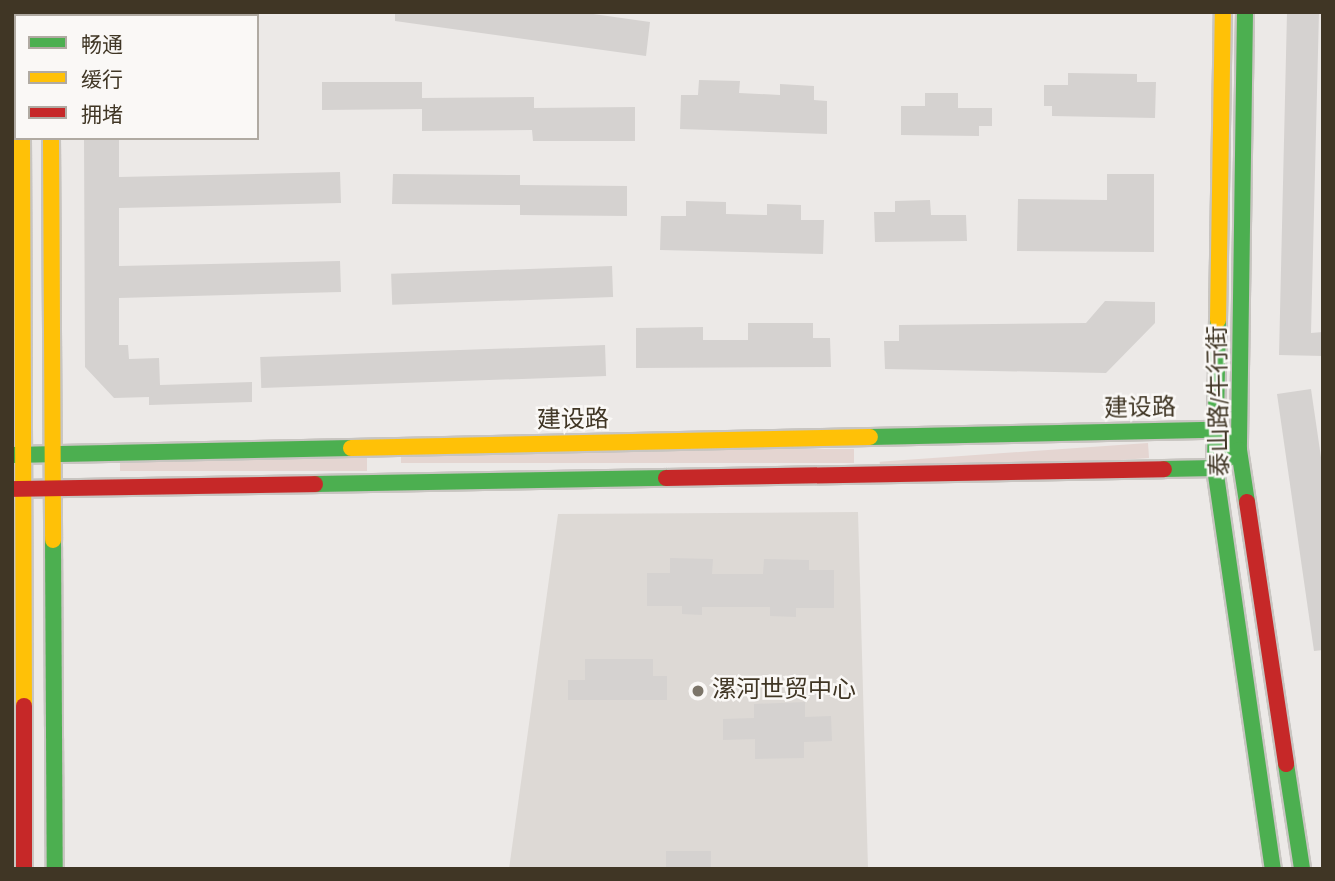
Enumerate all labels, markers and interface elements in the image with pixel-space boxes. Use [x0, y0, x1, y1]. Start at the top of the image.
legend [14, 14, 259, 140]
text: 畅通 [81, 35, 123, 56]
text: 缓行 [81, 70, 123, 91]
text: 拥堵 [81, 105, 123, 126]
street label: 泰山路/牛行街 [1204, 325, 1236, 477]
street label: 建设路 [1104, 394, 1176, 424]
street label: 建设路 [537, 406, 609, 436]
place label: 漯河世贸中心 [712, 677, 856, 705]
marker: 漯河世贸中心 [690, 683, 706, 699]

